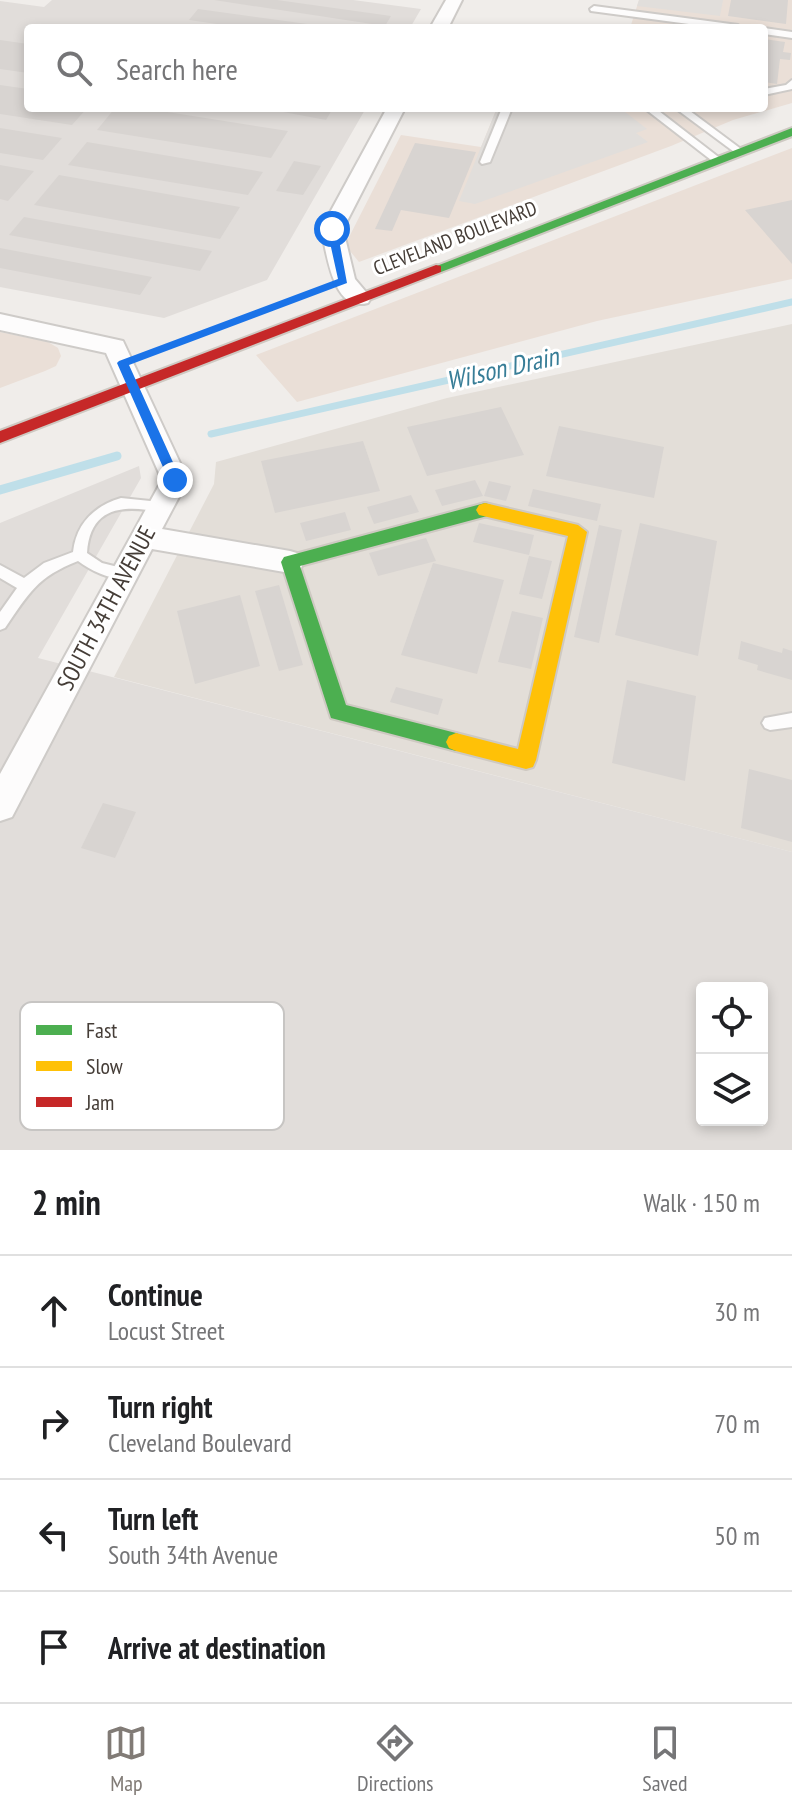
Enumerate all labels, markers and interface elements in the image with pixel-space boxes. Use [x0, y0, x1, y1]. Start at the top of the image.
search box [24, 24, 768, 112]
icon: search [52, 46, 96, 90]
text: Search here [116, 49, 238, 88]
street label: CLEVELAND BOULEVARD [370, 195, 540, 281]
route start [314, 211, 350, 247]
water label: Wilson Drain [443, 339, 563, 397]
route end [157, 462, 193, 498]
street label: SOUTH 34TH AVENUE [50, 520, 162, 696]
map controls [696, 982, 768, 1126]
button: locate [696, 982, 768, 1054]
legend [20, 1002, 284, 1130]
text: Fast [86, 1016, 117, 1044]
text: Slow [86, 1052, 123, 1080]
button: layers [696, 1054, 768, 1126]
text: Jam [85, 1088, 114, 1116]
text: 2 min [32, 1180, 101, 1224]
text: Walk · 150 m [643, 1186, 760, 1219]
text: Continue [108, 1275, 203, 1314]
icon: ahead [32, 1289, 76, 1333]
text: 30 m [714, 1295, 760, 1328]
text: Locust Street [108, 1314, 225, 1347]
text: Turn right [108, 1387, 212, 1426]
icon: right [32, 1401, 76, 1445]
text: 70 m [714, 1407, 760, 1440]
text: Cleveland Boulevard [108, 1426, 292, 1459]
text: Turn left [108, 1499, 198, 1538]
icon: left [32, 1513, 76, 1557]
text: 50 m [714, 1519, 760, 1552]
text: South 34th Avenue [108, 1538, 278, 1571]
icon: arrive [32, 1625, 76, 1669]
text: Arrive at destination [108, 1628, 326, 1667]
tab: Map [104, 1721, 148, 1797]
tab: Directions [357, 1721, 434, 1797]
tab: Saved [642, 1721, 688, 1797]

